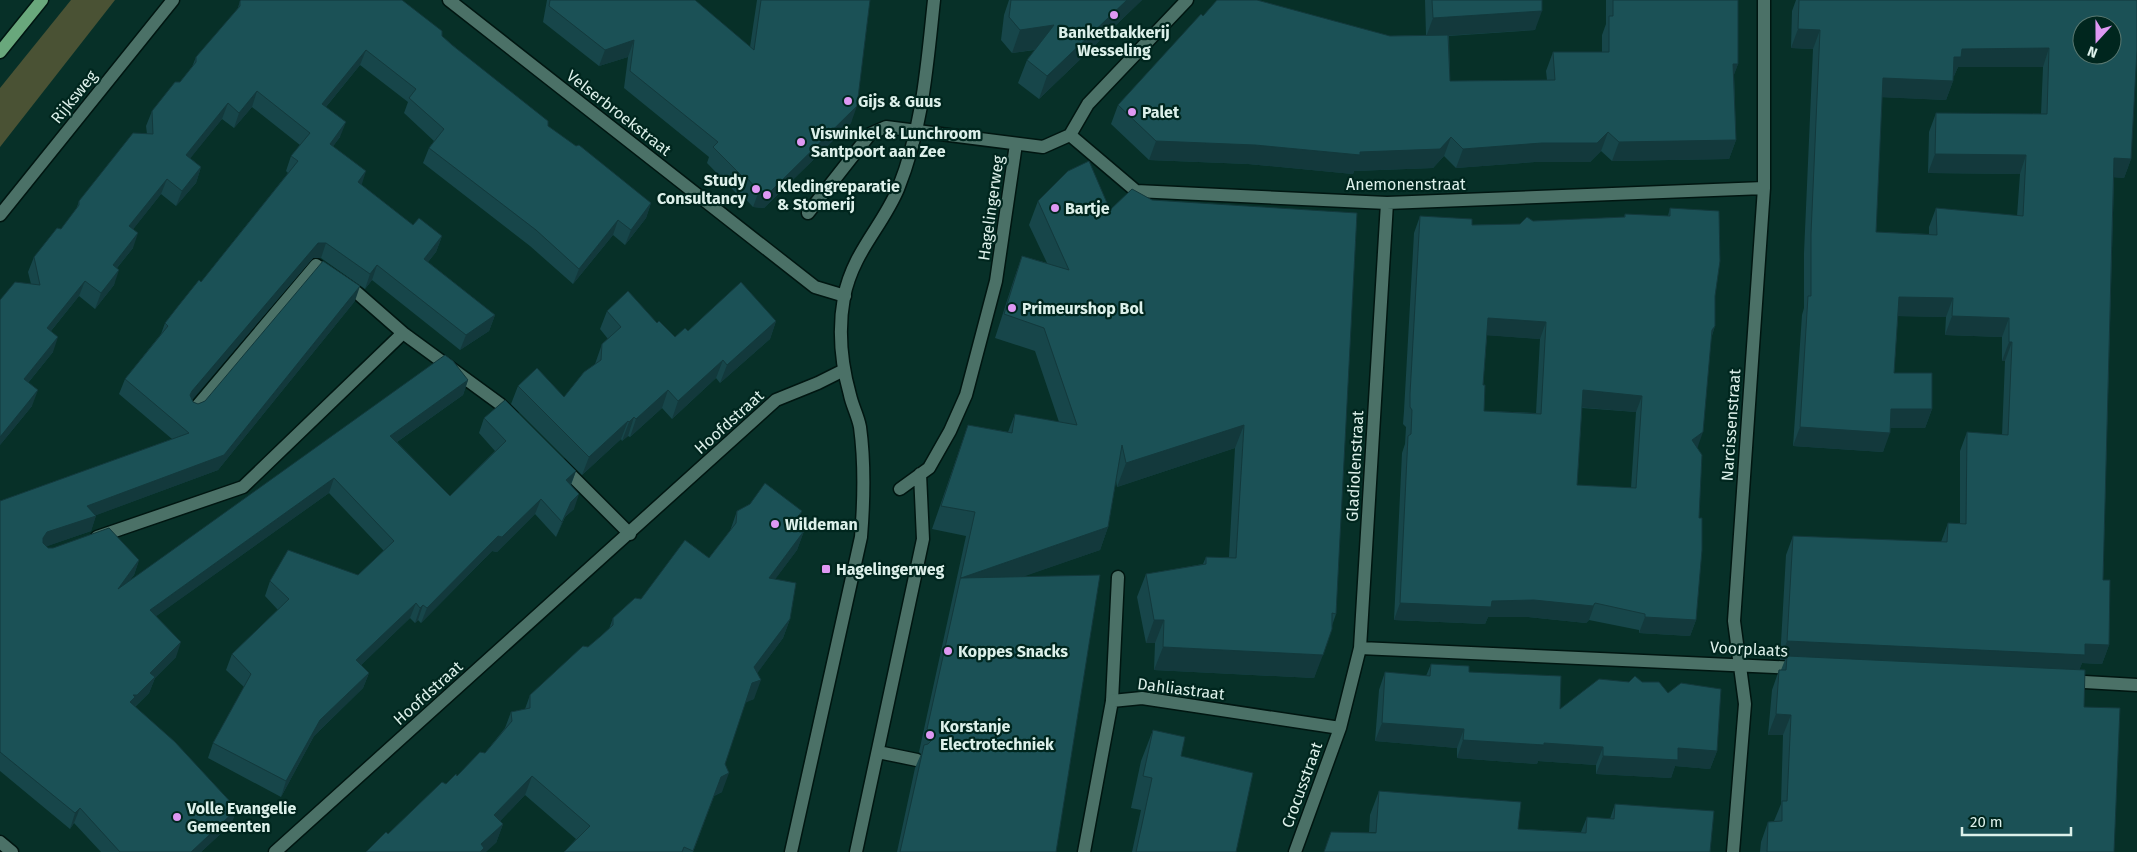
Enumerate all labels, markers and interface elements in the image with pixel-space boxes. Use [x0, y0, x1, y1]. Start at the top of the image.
marker: Banketbakkerij Wesseling [1108, 9, 1120, 21]
north arrow [2072, 15, 2122, 65]
place label: Banketbakkerij Wesseling [1058, 23, 1170, 60]
text: N [2085, 42, 2100, 61]
street label: Rijksweg [47, 66, 102, 127]
street label: Velserbroekstraat [563, 66, 675, 160]
place label: Gijs & Guus [858, 92, 941, 111]
marker: Gijs & Guus [842, 95, 854, 107]
place label: Palet [1142, 103, 1180, 122]
marker: Palet [1126, 106, 1138, 118]
place label: Viswinkel & Lunchroom Santpoort aan Zee [810, 124, 981, 161]
marker: Viswinkel & Lunchroom Santpoort aan Zee [795, 136, 807, 148]
street label: Hagelingerweg [974, 153, 1008, 262]
place label: Study Consultancy [657, 171, 747, 208]
street label: Anemonenstraat [1346, 175, 1466, 194]
place label: Kledingreparatie & Stomerij [777, 177, 900, 214]
marker: Study Consultancy [750, 183, 762, 195]
marker: Kledingreparatie & Stomerij [761, 189, 773, 201]
place label: Bartje [1065, 199, 1110, 218]
marker: Bartje [1049, 202, 1061, 214]
place label: Primeurshop Bol [1022, 299, 1144, 318]
marker: Primeurshop Bol [1006, 302, 1018, 314]
street label: Narcissenstraat [1718, 368, 1744, 482]
street label: Hoofdstraat [691, 386, 768, 458]
street label: Gladiolenstraat [1343, 410, 1367, 522]
place label: Wildeman [785, 515, 858, 534]
marker: Wildeman [769, 518, 781, 530]
place label: Hagelingerweg [836, 560, 945, 579]
marker: Hagelingerweg [820, 563, 832, 575]
street label: Voorplaats [1710, 637, 1788, 661]
place label: Koppes Snacks [958, 642, 1068, 661]
marker: Koppes Snacks [942, 645, 954, 657]
street label: Hoofdstraat [390, 657, 467, 729]
street label: Dahliastraat [1136, 674, 1226, 704]
place label: Korstanje Electrotechniek [940, 717, 1054, 754]
marker: Korstanje Electrotechniek [924, 729, 936, 741]
street label: Crocusstraat [1278, 739, 1326, 830]
place label: Volle Evangelie Gemeenten [186, 799, 297, 836]
scale bar [1962, 804, 2071, 836]
marker: Volle Evangelie Gemeenten [171, 811, 183, 823]
text: 20 m [1970, 813, 2003, 831]

